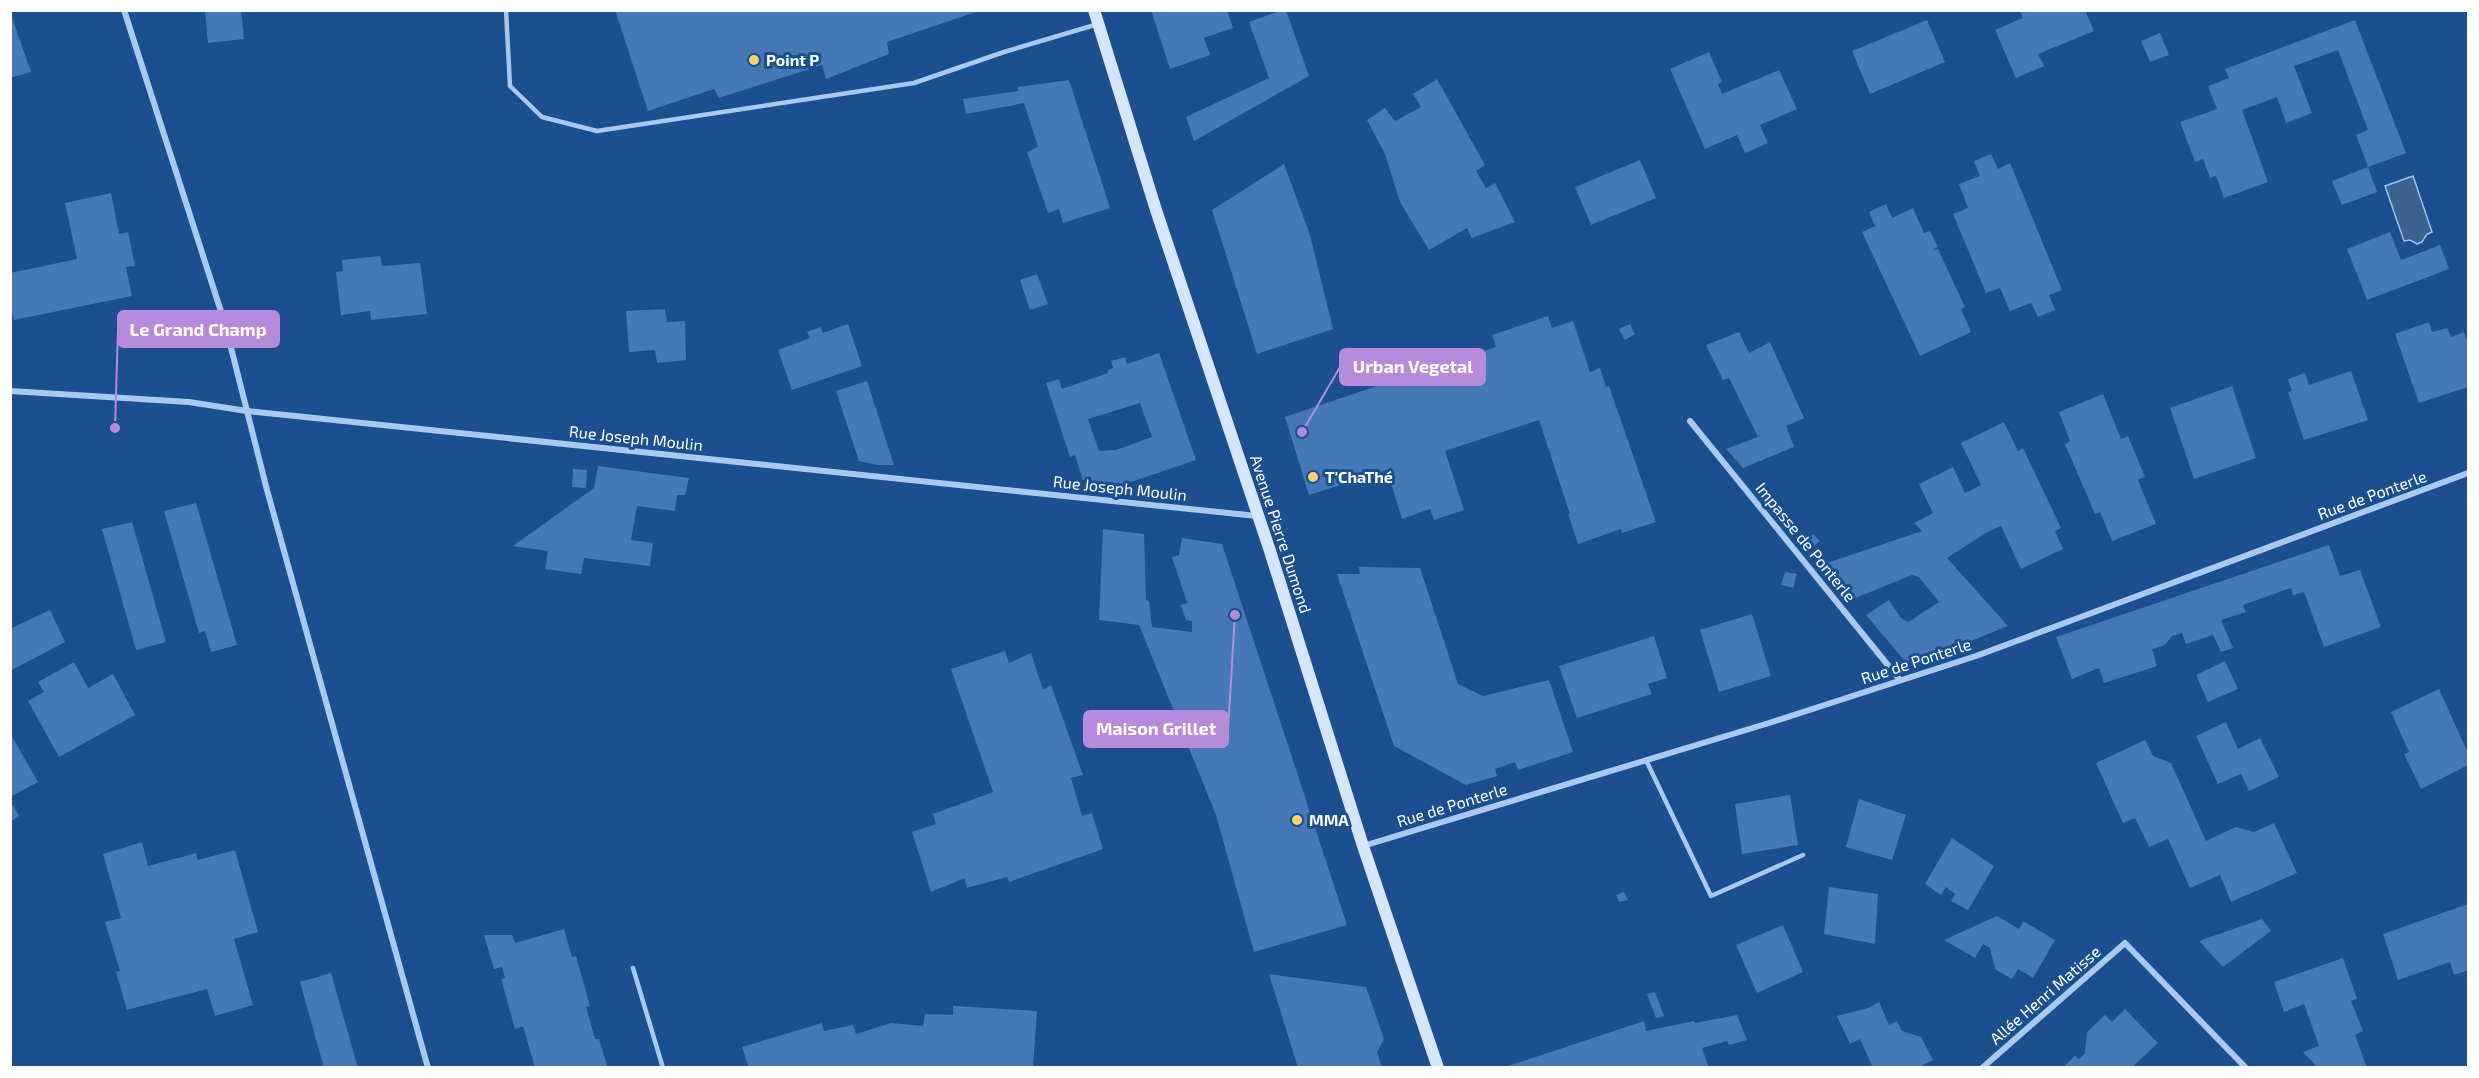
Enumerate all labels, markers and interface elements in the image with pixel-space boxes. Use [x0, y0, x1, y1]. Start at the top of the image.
place label: Point P [766, 50, 819, 69]
marker: Point P [747, 53, 761, 67]
callout: Le Grand Champ [118, 311, 279, 347]
text: Le Grand Champ [130, 318, 267, 340]
callout: Urban Vegetal [1340, 349, 1485, 385]
text: Urban Vegetal [1353, 355, 1473, 377]
street label: Rue Joseph Moulin [568, 421, 704, 454]
street label: Avenue Pierre Dumond [1247, 452, 1316, 615]
street label: Rue de Ponterle [2315, 466, 2429, 523]
place label: T'ChaThé [1325, 467, 1393, 486]
marker: T'ChaThé [1306, 470, 1320, 484]
street label: Rue Joseph Moulin [1052, 471, 1188, 504]
street label: Impasse de Ponterle [1752, 478, 1860, 605]
street label: Rue de Ponterle [1858, 634, 1973, 687]
callout: Maison Grillet [1084, 711, 1228, 747]
text: Maison Grillet [1096, 717, 1217, 739]
street label: Rue de Ponterle [1394, 779, 1509, 830]
place label: MMA [1309, 810, 1349, 829]
marker: MMA [1290, 813, 1304, 827]
street label: Allée Henri Matisse [1985, 941, 2104, 1048]

